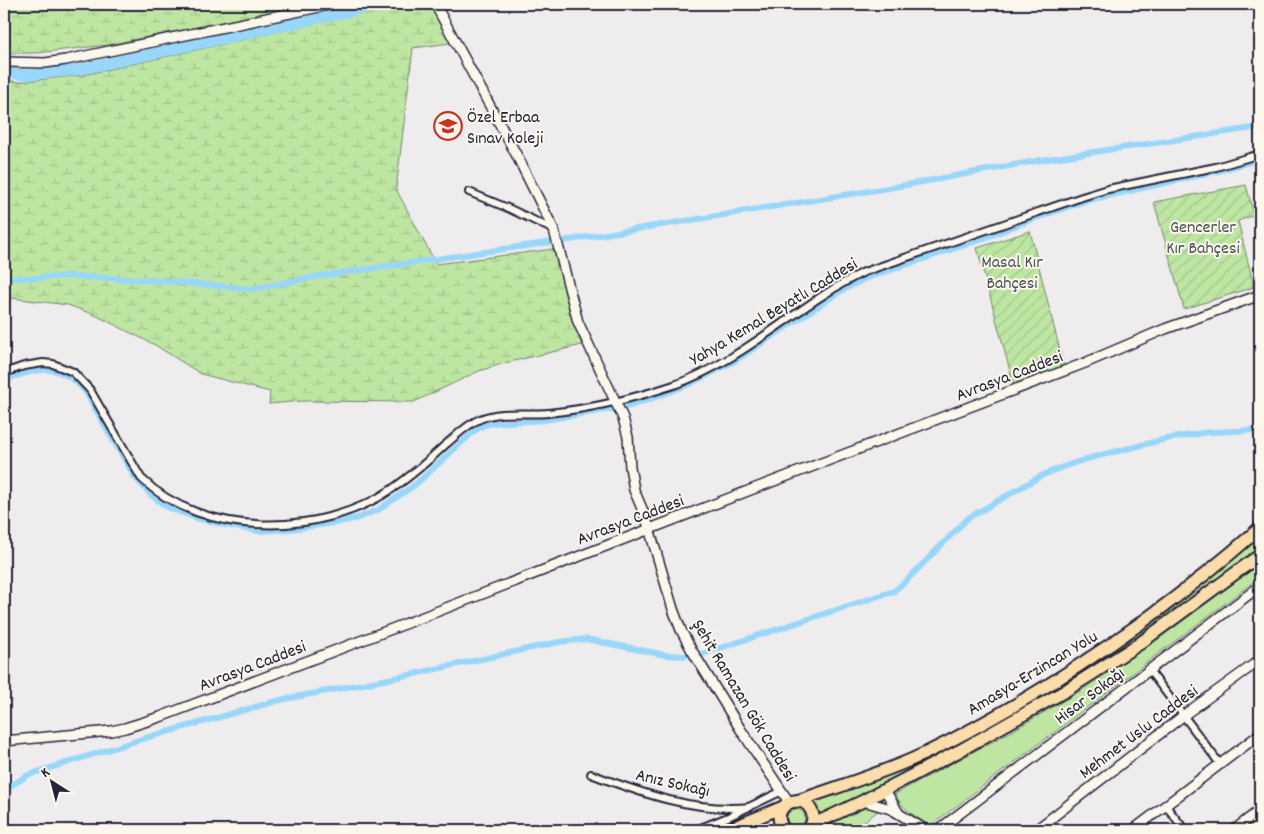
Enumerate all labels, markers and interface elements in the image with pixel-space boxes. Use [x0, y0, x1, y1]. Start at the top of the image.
place label: Özel Erbaa Sınav Koleji [467, 106, 543, 152]
school or university icon: Özel Erbaa Sınav Koleji [433, 111, 463, 141]
park label: Gencerler Kır Bahçesi [1166, 216, 1240, 262]
park label: Masal Kır Bahçesi [981, 251, 1043, 297]
street label: Yahya Kemal Beyatlı Caddesi [686, 253, 863, 373]
street label: Avrasya Caddesi [953, 345, 1067, 409]
street label: Avrasya Caddesi [574, 489, 688, 553]
street label: Şehit Ramazan Gök Caddesi [685, 616, 801, 787]
street label: Amasya-Erzincan Yolu [963, 625, 1103, 723]
street label: Avrasya Caddesi [196, 635, 310, 699]
street label: Hisar Sokağı [1050, 662, 1131, 732]
street label: Mehmet Uslu Caddesi [1075, 680, 1204, 786]
north arrow [28, 756, 78, 806]
text: K [37, 763, 54, 783]
street label: Anız Sokağı [633, 764, 712, 805]

